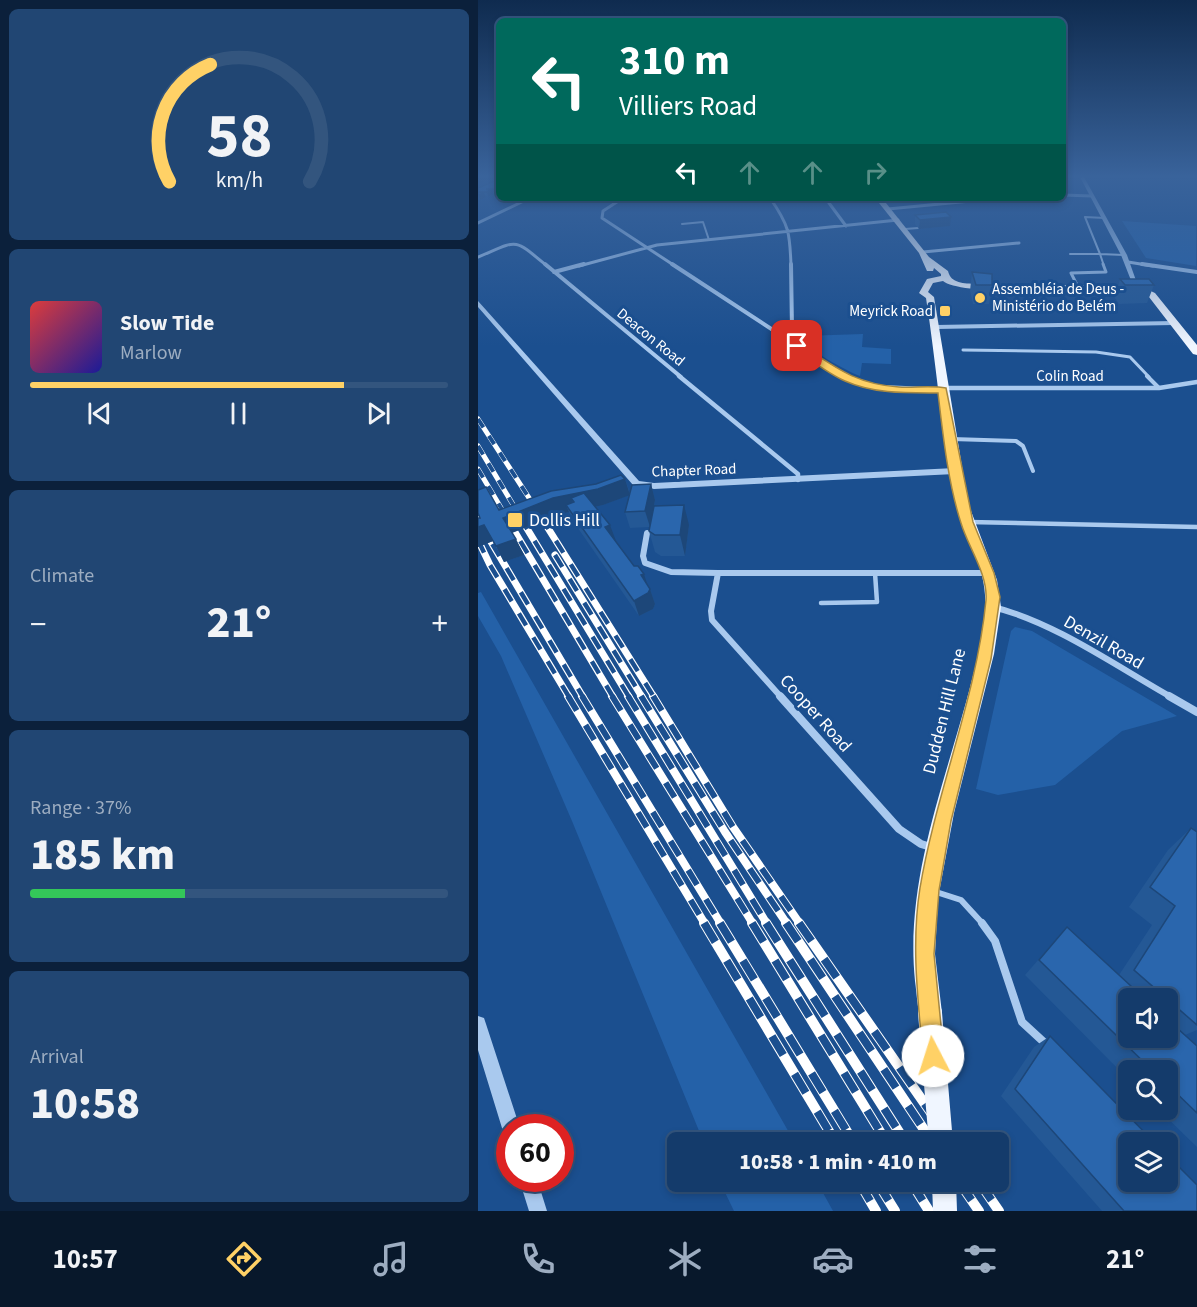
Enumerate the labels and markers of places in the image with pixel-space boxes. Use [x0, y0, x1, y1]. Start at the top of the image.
place label: Assembléia de Deus - Ministério do Belém [992, 279, 1125, 317]
marker: Assembléia de Deus - Ministério do Belém [973, 291, 987, 305]
place label: Meyrick Road [849, 301, 933, 322]
marker: Meyrick Road [938, 304, 952, 318]
pin [771, 320, 822, 371]
place label: Dollis Hill [529, 508, 600, 533]
marker: Dollis Hill [506, 511, 524, 529]

